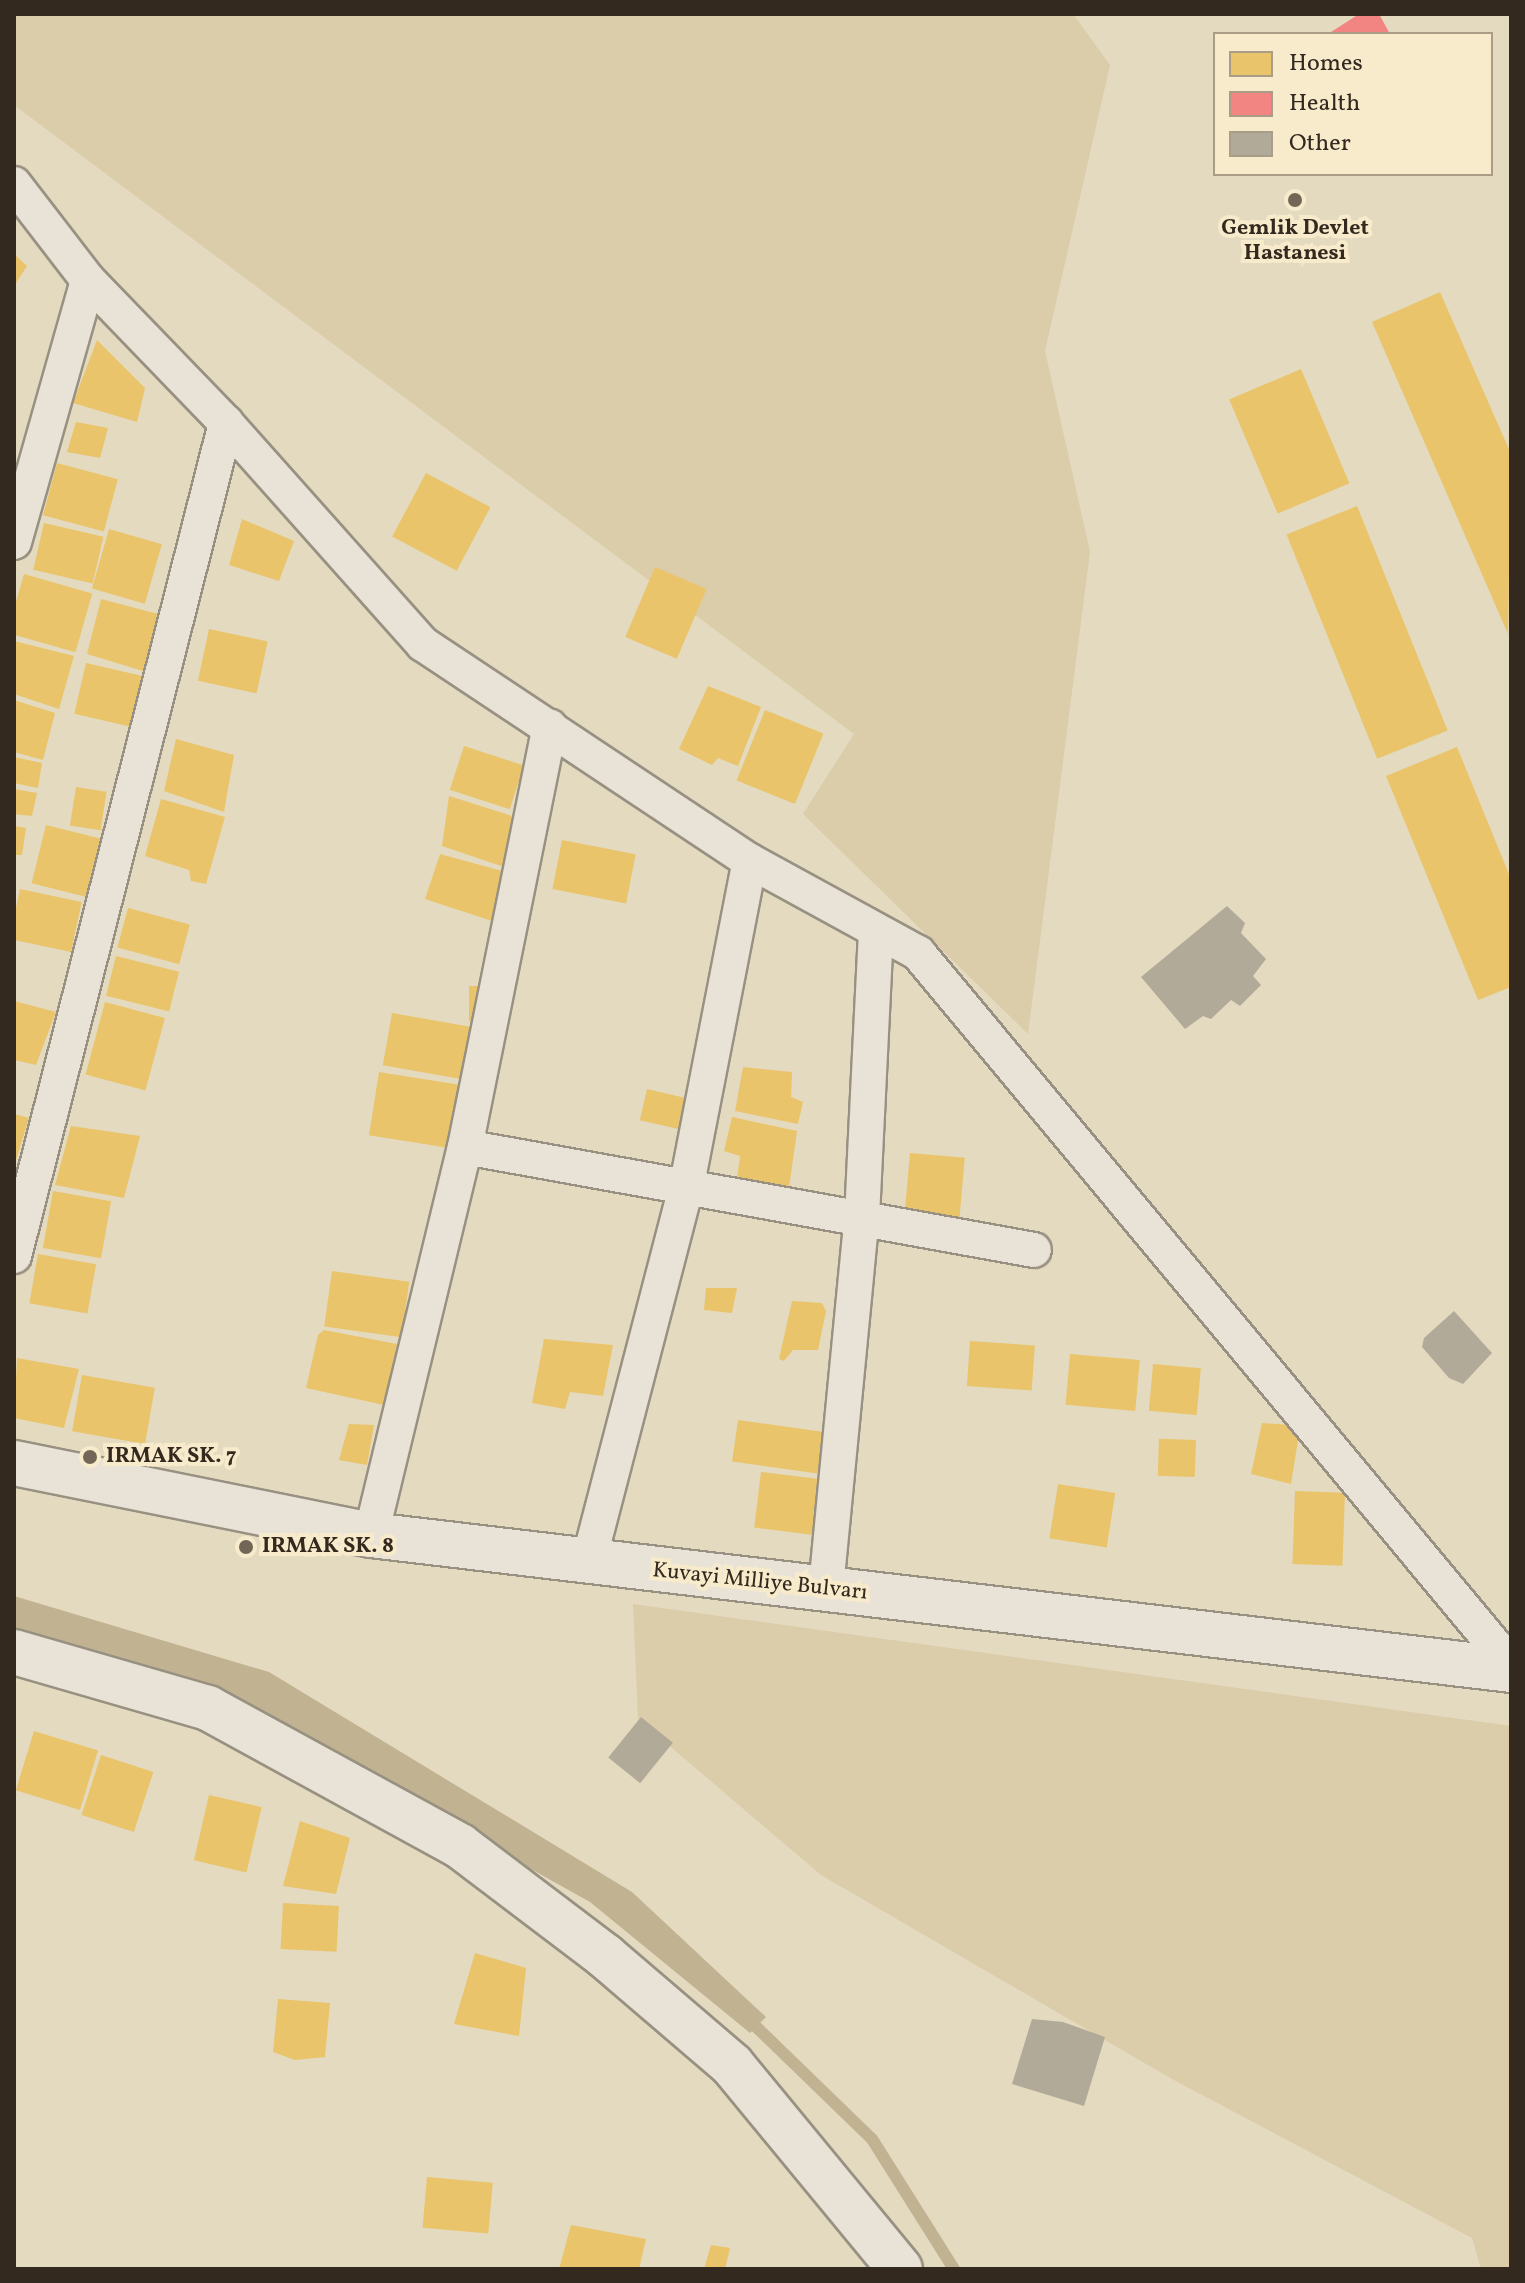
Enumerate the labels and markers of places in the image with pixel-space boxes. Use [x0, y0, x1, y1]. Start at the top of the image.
marker: Gemlik Devlet Hastanesi [1284, 189, 1306, 211]
place label: Gemlik Devlet Hastanesi [1221, 215, 1369, 266]
place label: IRMAK SK. 7 [106, 1444, 236, 1470]
marker: IRMAK SK. 7 [81, 1448, 99, 1466]
place label: IRMAK SK. 8 [262, 1534, 394, 1560]
marker: IRMAK SK. 8 [237, 1538, 255, 1556]

